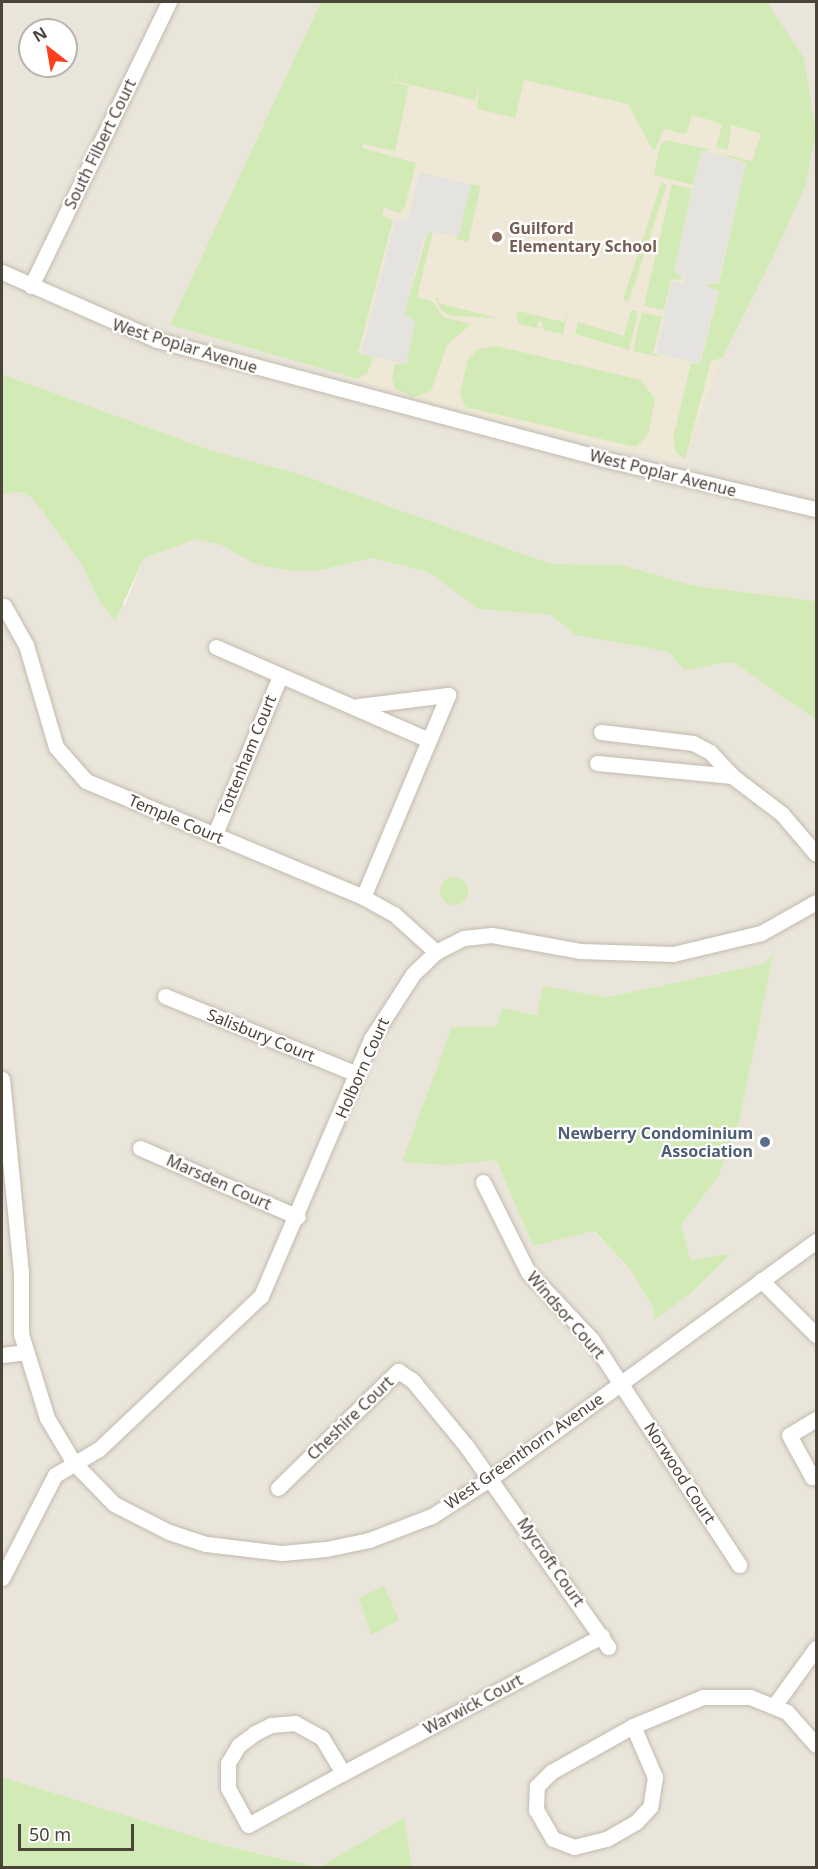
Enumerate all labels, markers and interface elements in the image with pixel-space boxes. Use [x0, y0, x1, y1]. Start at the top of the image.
north arrow [18, 18, 78, 78]
text: N [29, 22, 51, 47]
street label: South Filbert Court [60, 76, 140, 212]
place label: Guilford Elementary School [509, 218, 657, 256]
marker: Guilford Elementary School [490, 230, 504, 244]
street label: West Poplar Avenue [110, 315, 260, 377]
street label: West Poplar Avenue [588, 445, 738, 501]
street label: Tottenham Court [214, 692, 280, 818]
street label: Temple Court [126, 790, 226, 848]
street label: Salisbury Court [204, 1005, 318, 1065]
street label: Holborn Court [331, 1015, 393, 1121]
place label: Newberry Condominium Association [557, 1123, 753, 1161]
marker: Newberry Condominium Association [758, 1135, 772, 1149]
street label: Marsden Court [164, 1150, 274, 1214]
street label: Windsor Court [523, 1268, 609, 1362]
street label: Cheshire Court [303, 1372, 397, 1464]
street label: West Greenthorn Avenue [441, 1389, 607, 1513]
street label: Norwood Court [640, 1419, 720, 1527]
street label: Mycroft Court [513, 1514, 589, 1610]
street label: Warwick Court [420, 1670, 526, 1738]
scale bar [21, 1812, 136, 1850]
text: 50 m [29, 1822, 71, 1846]

